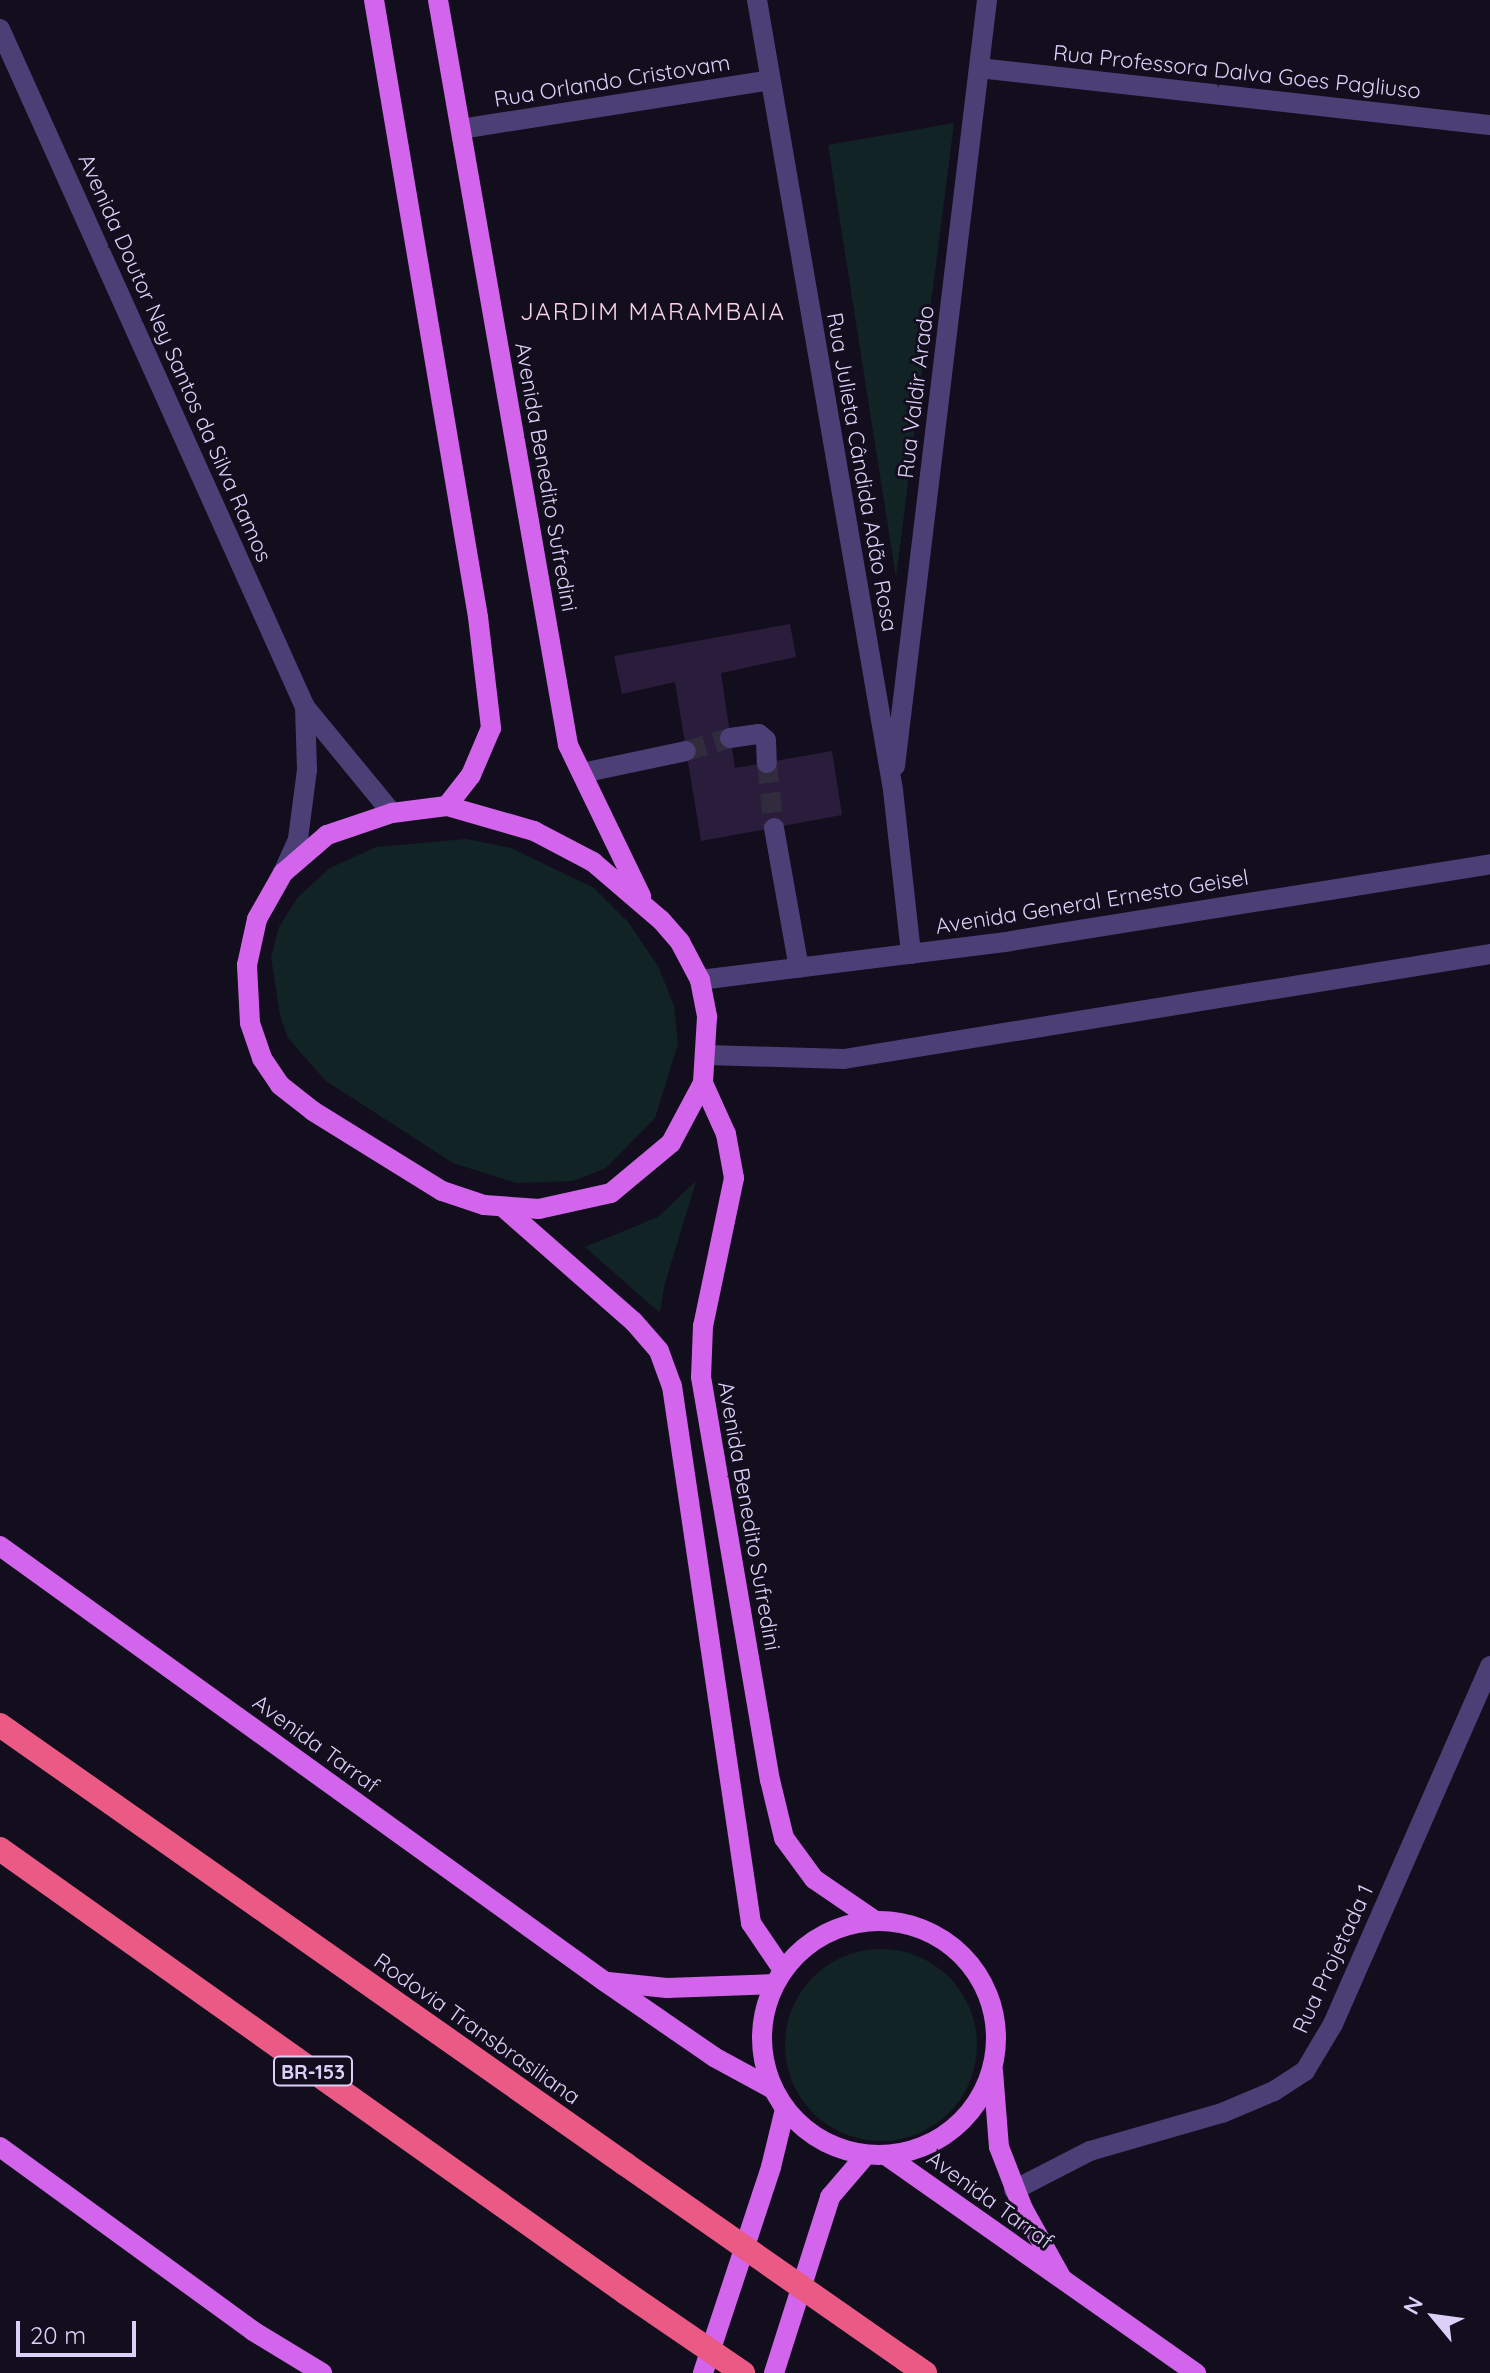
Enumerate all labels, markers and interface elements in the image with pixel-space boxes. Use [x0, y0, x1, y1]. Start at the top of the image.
street label: Rua Professora Dalva Goes Pagliuso [1052, 40, 1422, 104]
street label: Rua Orlando Cristovam [492, 49, 732, 113]
street label: Avenida Doutor Ney Santos da Silva Ramos [73, 150, 277, 566]
district label: JARDIM MARAMBAIA [520, 298, 786, 326]
street label: Rua Valdir Arado [892, 304, 940, 480]
street label: Rua Julieta Cândida Adão Rosa [821, 310, 903, 634]
street label: Avenida Benedito Sufredini [509, 340, 583, 614]
street label: Avenida General Ernesto Geisel [934, 864, 1250, 940]
street label: Avenida Benedito Sufredini [712, 1379, 786, 1653]
street label: Avenida Tarraf [248, 1689, 384, 1799]
street label: Rua Projetada 1 [1287, 1881, 1379, 2037]
street label: Rodovia Transbrasiliana [369, 1948, 585, 2110]
road number: BR-153 [273, 2055, 353, 2087]
street label: Avenida Tarraf [922, 2145, 1058, 2255]
north arrow [1394, 2277, 1474, 2357]
text: N [1397, 2292, 1429, 2319]
scale bar [20, 2305, 140, 2355]
text: 20 m [30, 2320, 86, 2350]

